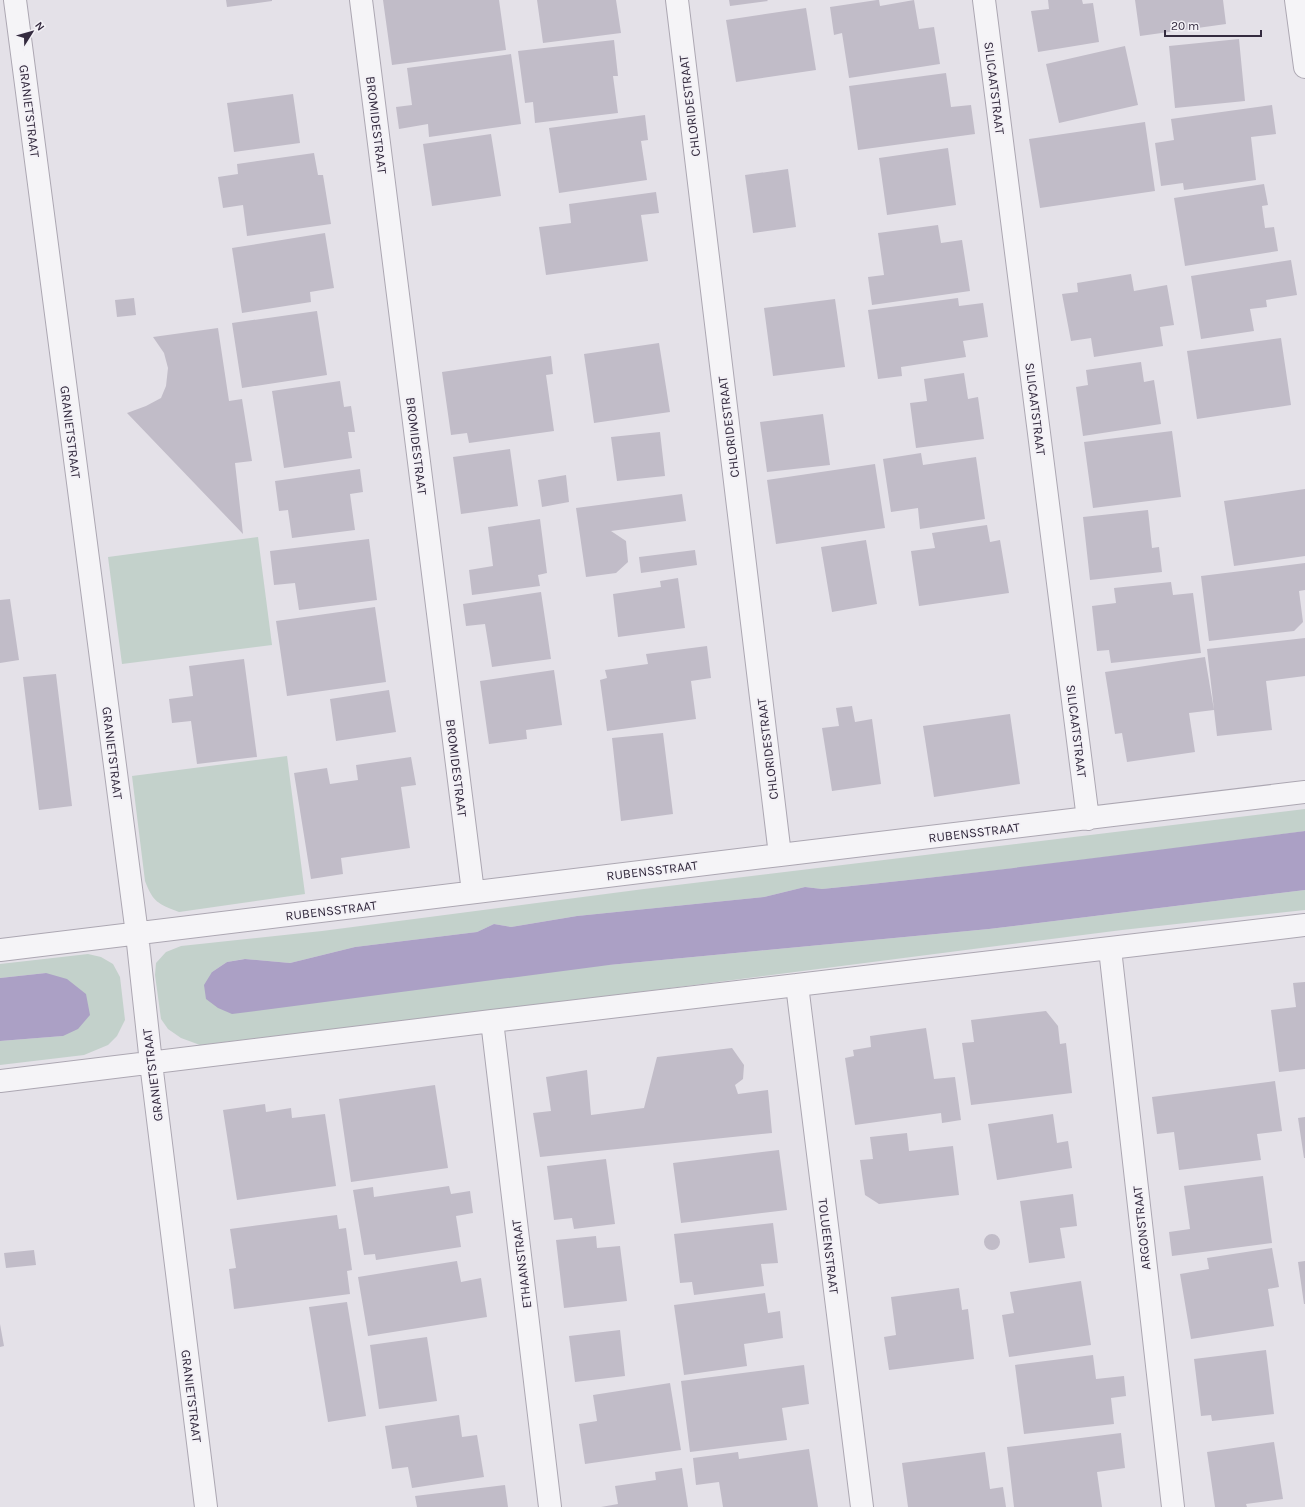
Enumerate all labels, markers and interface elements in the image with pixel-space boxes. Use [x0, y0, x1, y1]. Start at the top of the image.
north arrow [12, 12, 52, 52]
scale bar [1165, 12, 1261, 38]
text: N [32, 19, 47, 33]
text: 20 m [1171, 19, 1199, 33]
street label: SILICAATSTRAAT [981, 41, 1008, 136]
street label: CHLORIDESTRAAT [676, 54, 703, 157]
street label: GRANIETSTRAAT [16, 64, 43, 159]
street label: BROMIDESTRAAT [363, 75, 390, 175]
street label: SILICAATSTRAAT [1022, 362, 1049, 457]
street label: CHLORIDESTRAAT [715, 375, 742, 478]
street label: GRANIETSTRAAT [57, 385, 84, 480]
street label: BROMIDESTRAAT [403, 396, 430, 496]
street label: SILICAATSTRAAT [1063, 684, 1090, 779]
street label: CHLORIDESTRAAT [754, 697, 781, 800]
street label: GRANIETSTRAAT [99, 706, 126, 801]
street label: BROMIDESTRAAT [443, 718, 470, 818]
street label: RUBENSSTRAAT [928, 819, 1021, 846]
street label: RUBENSSTRAAT [606, 857, 699, 884]
street label: RUBENSSTRAAT [285, 897, 378, 924]
street label: GRANIETSTRAAT [139, 1027, 166, 1122]
street label: ARGONSTRAAT [1130, 1185, 1153, 1271]
street label: TOLUEENSTRAAT [815, 1197, 842, 1295]
street label: ETHAANSTRAAT [509, 1218, 534, 1309]
street label: GRANIETSTRAAT [178, 1349, 205, 1444]

